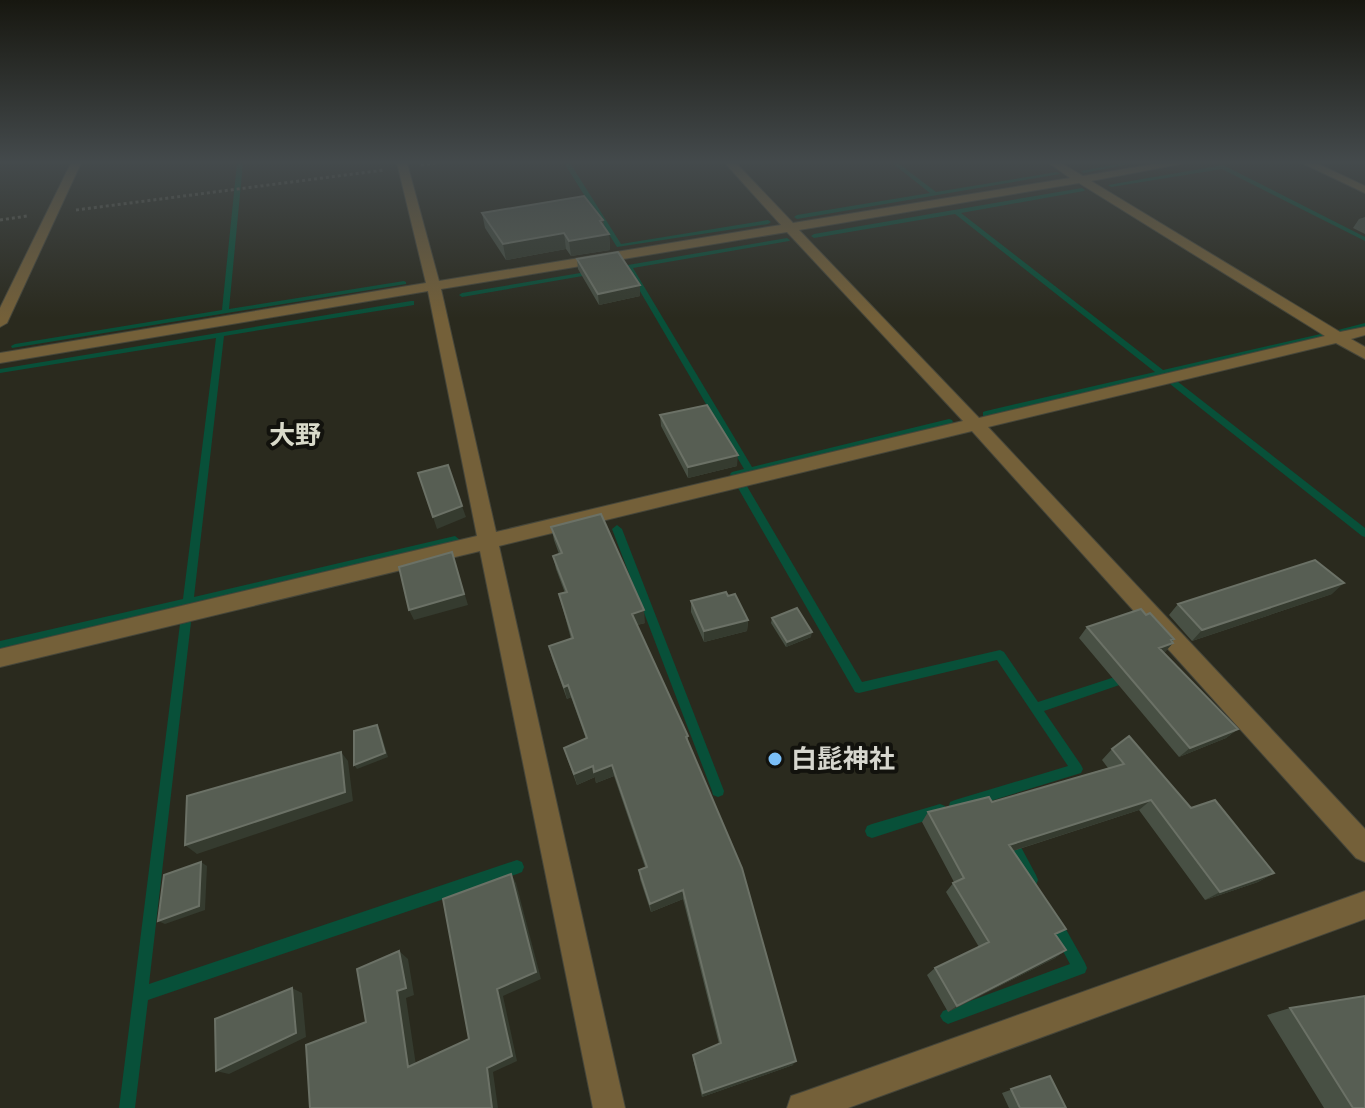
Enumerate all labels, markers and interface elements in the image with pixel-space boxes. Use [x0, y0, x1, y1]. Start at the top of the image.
district label: 大野 [269, 417, 321, 452]
place label: 白髭神社 [791, 741, 895, 776]
marker: 白髭神社 [766, 750, 784, 768]

